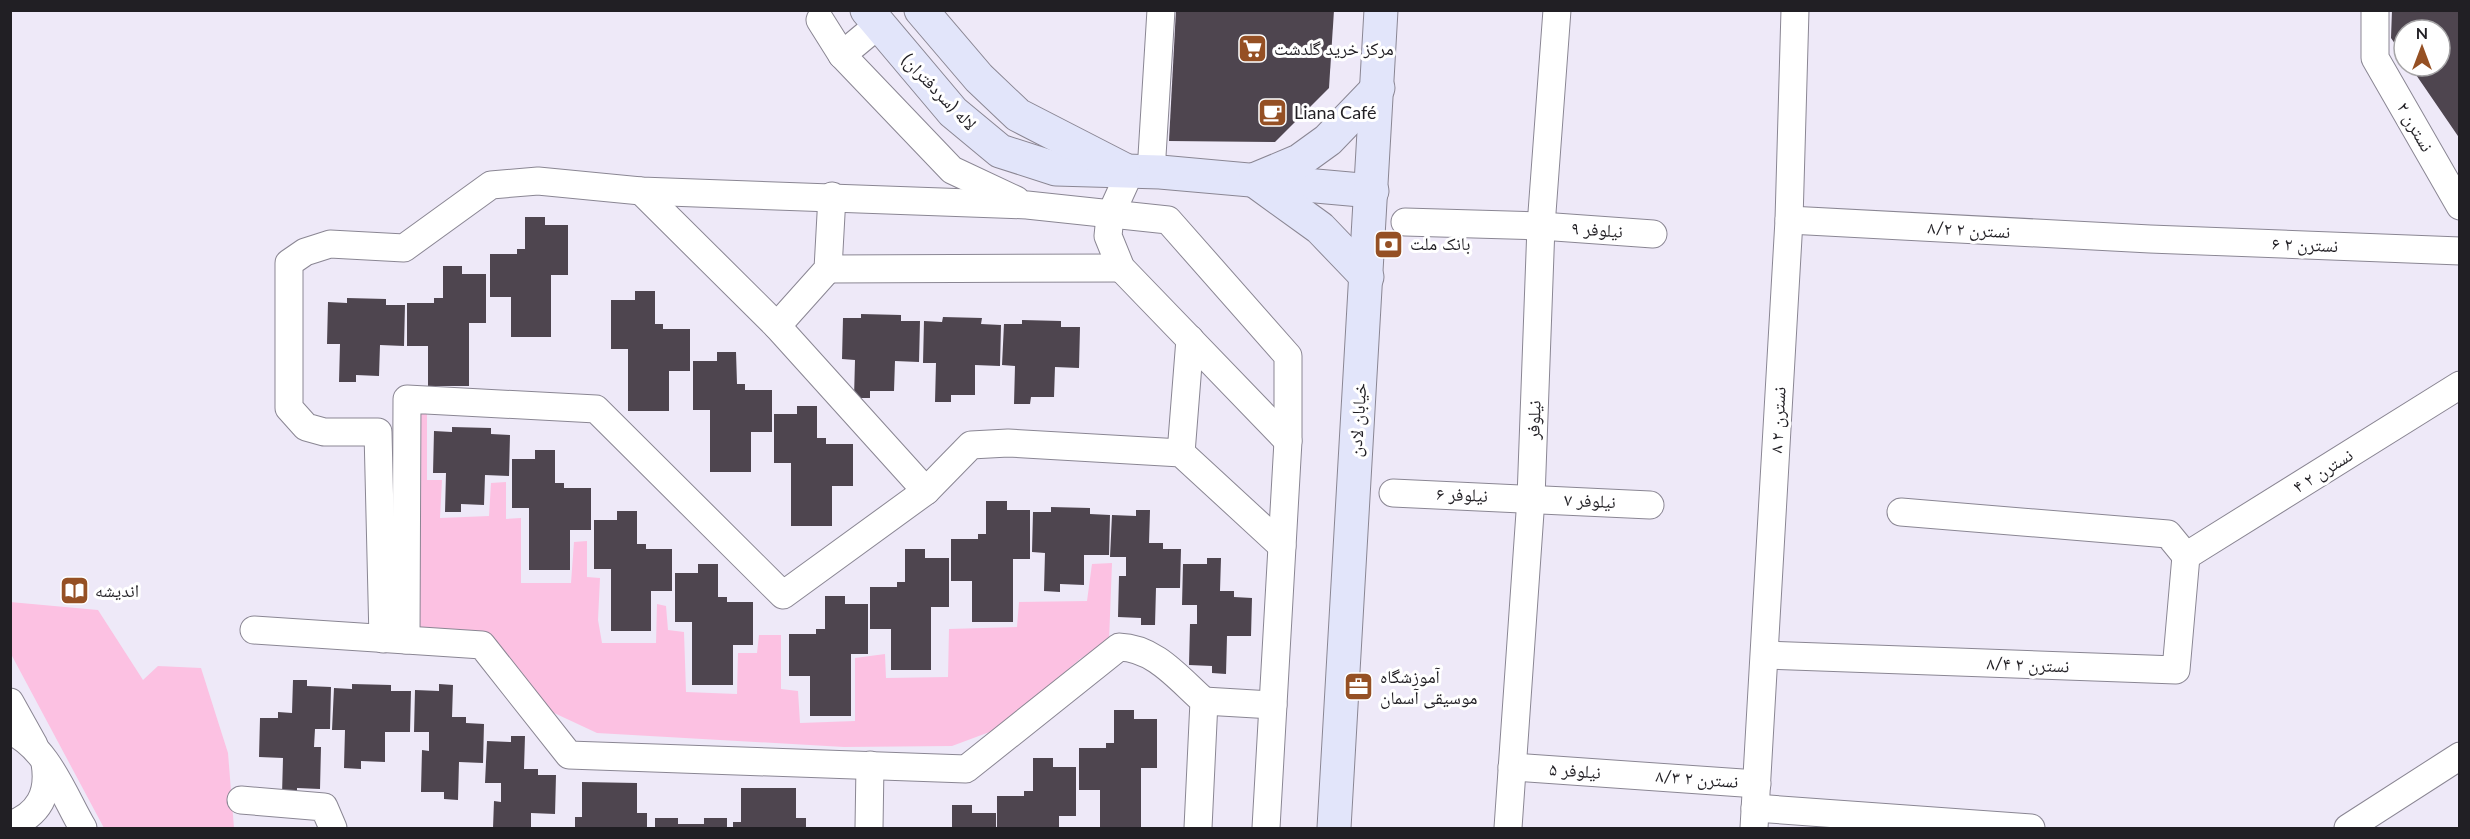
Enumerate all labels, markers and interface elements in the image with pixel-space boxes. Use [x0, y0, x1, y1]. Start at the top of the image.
north arrow [2392, 18, 2452, 78]
text: N [2416, 23, 2428, 42]
supermarket icon: مرکز خرید گلدشت [1237, 33, 1269, 65]
place label: مرکز خرید گلدشت [1274, 37, 1394, 59]
street label: لاله (سردفتران) [897, 48, 982, 135]
cafe icon: Liana Café [1257, 97, 1289, 129]
street label: نسترن ۲ [2392, 98, 2439, 156]
place label: Liana Café [1294, 101, 1376, 123]
street label: ۹ نیلوفر [1570, 216, 1624, 242]
street label: ۸/۲ نسترن ۲ [1927, 216, 2011, 243]
bank icon: بانک ملت [1373, 228, 1405, 260]
place label: بانک ملت [1410, 232, 1470, 255]
street label: ۶ نسترن ۲ [2271, 232, 2339, 257]
street label: خیابان لادن [1343, 382, 1372, 458]
street label: ۸ نسترن ۲ [1764, 386, 1791, 454]
street label: نیلوفر [1521, 400, 1545, 441]
street label: ۴ نسترن ۲ [2288, 443, 2357, 498]
street label: ۶ نیلوفر [1436, 482, 1488, 506]
street label: ۷ نیلوفر [1564, 488, 1617, 513]
library icon: اندیشه [58, 575, 90, 607]
place label: اندیشه [95, 579, 139, 601]
street label: ۸/۴ نسترن ۲ [1986, 652, 2070, 677]
place label: آموزشگاه موسیقی آسمان [1380, 665, 1478, 709]
office icon: آموزشگاه موسیقی آسمان [1343, 671, 1375, 703]
street label: ۵ نیلوفر [1548, 757, 1602, 783]
street label: ۸/۳ نسترن ۲ [1655, 764, 1739, 793]

